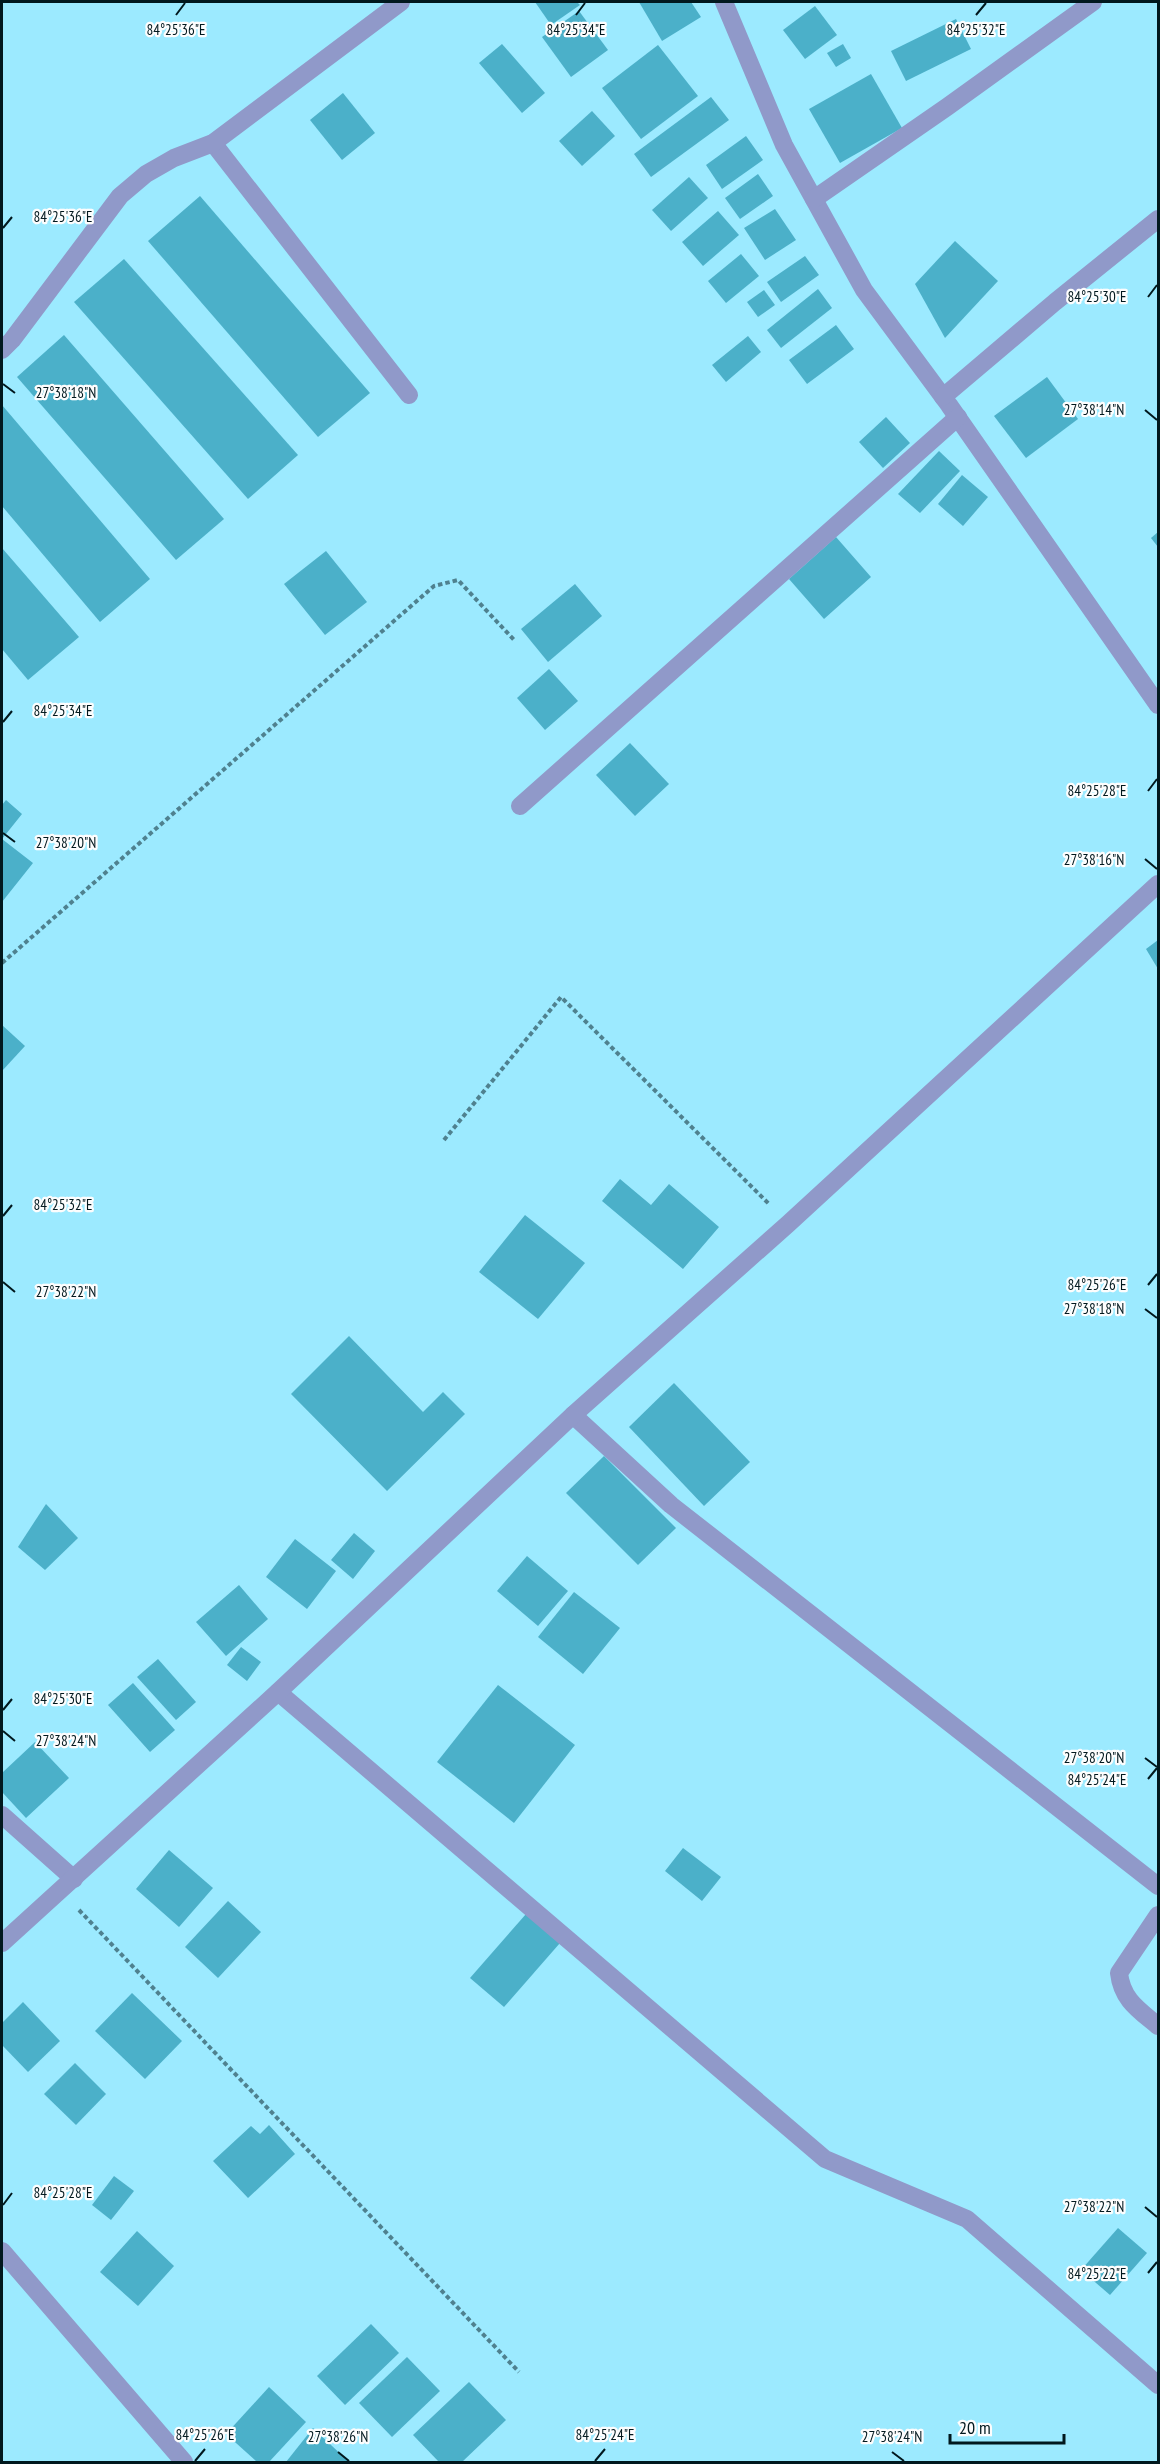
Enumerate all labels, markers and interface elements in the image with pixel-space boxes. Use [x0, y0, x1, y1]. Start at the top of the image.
text: 84°25'36"E [146, 20, 206, 39]
text: 84°25'34"E [546, 20, 606, 39]
text: 84°25'32"E [946, 20, 1006, 39]
text: 84°25'36"E [33, 207, 93, 226]
text: 84°25'30"E [1067, 287, 1127, 306]
text: 27°38'18"N [36, 383, 96, 402]
text: 27°38'14"N [1064, 400, 1124, 419]
text: 84°25'34"E [33, 701, 93, 720]
text: 84°25'28"E [1067, 781, 1127, 800]
text: 27°38'20"N [36, 833, 96, 852]
text: 27°38'16"N [1064, 850, 1124, 869]
text: 84°25'32"E [33, 1195, 93, 1214]
text: 84°25'26"E [1067, 1275, 1127, 1294]
text: 27°38'22"N [36, 1282, 96, 1301]
text: 27°38'18"N [1064, 1299, 1124, 1318]
text: 84°25'30"E [33, 1689, 93, 1708]
text: 27°38'24"N [36, 1731, 96, 1750]
text: 27°38'20"N [1064, 1748, 1124, 1767]
text: 84°25'24"E [1067, 1770, 1127, 1789]
text: 84°25'28"E [33, 2183, 93, 2202]
text: 27°38'22"N [1064, 2197, 1124, 2216]
text: 84°25'22"E [1067, 2264, 1127, 2283]
scale bar [950, 2407, 1064, 2445]
text: 20 m [959, 2416, 991, 2439]
text: 84°25'26"E [175, 2425, 235, 2444]
text: 84°25'24"E [575, 2425, 635, 2444]
text: 27°38'26"N [308, 2427, 368, 2446]
text: 27°38'24"N [862, 2427, 922, 2446]

